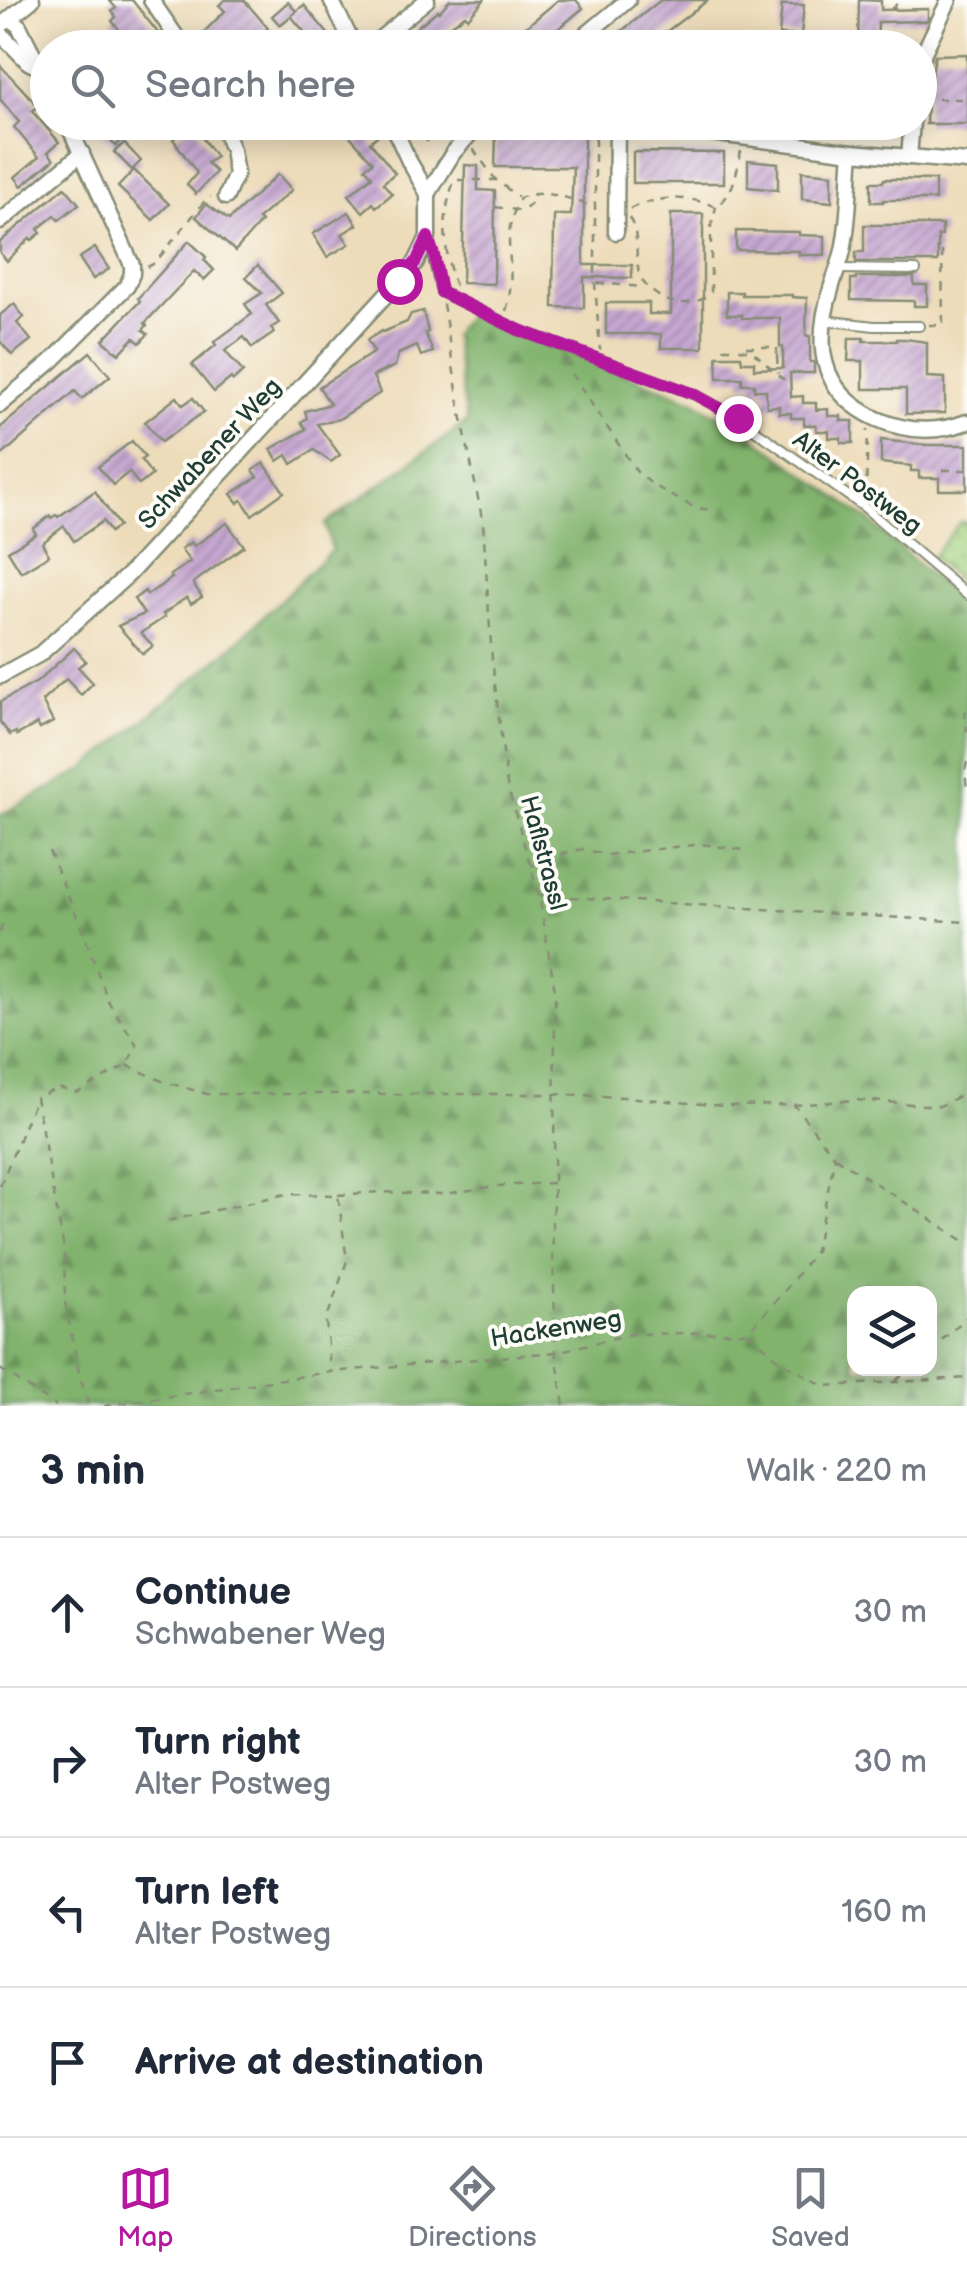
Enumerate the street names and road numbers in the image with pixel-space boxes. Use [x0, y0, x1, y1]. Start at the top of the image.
street label: Schwabener Weg [132, 372, 288, 536]
street label: Alter Postweg [786, 425, 928, 541]
street label: Haflstrassl [513, 792, 573, 914]
street label: Hackenweg [488, 1303, 624, 1355]

